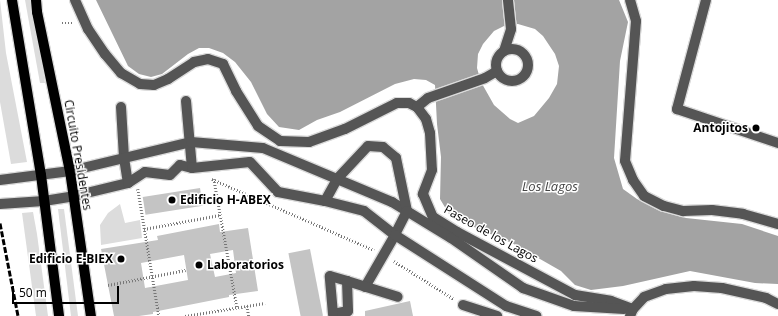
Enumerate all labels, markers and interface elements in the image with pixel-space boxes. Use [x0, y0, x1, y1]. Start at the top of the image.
street label: Circuito Presidentes [61, 99, 95, 211]
place label: Antojitos [693, 121, 748, 135]
marker: Antojitos [751, 123, 761, 133]
water label: Los Lagos [522, 178, 578, 194]
place label: Edificio H-ABEX [180, 193, 271, 207]
marker: Edificio H-ABEX [167, 195, 177, 205]
street label: Paseo de los Lagos [441, 202, 541, 266]
place label: Edificio E-BIEX [29, 252, 113, 266]
marker: Edificio E-BIEX [116, 254, 126, 264]
place label: Laboratorios [207, 258, 284, 272]
marker: Laboratorios [194, 260, 204, 270]
scale bar [14, 278, 121, 304]
text: 50 m [19, 284, 47, 301]

